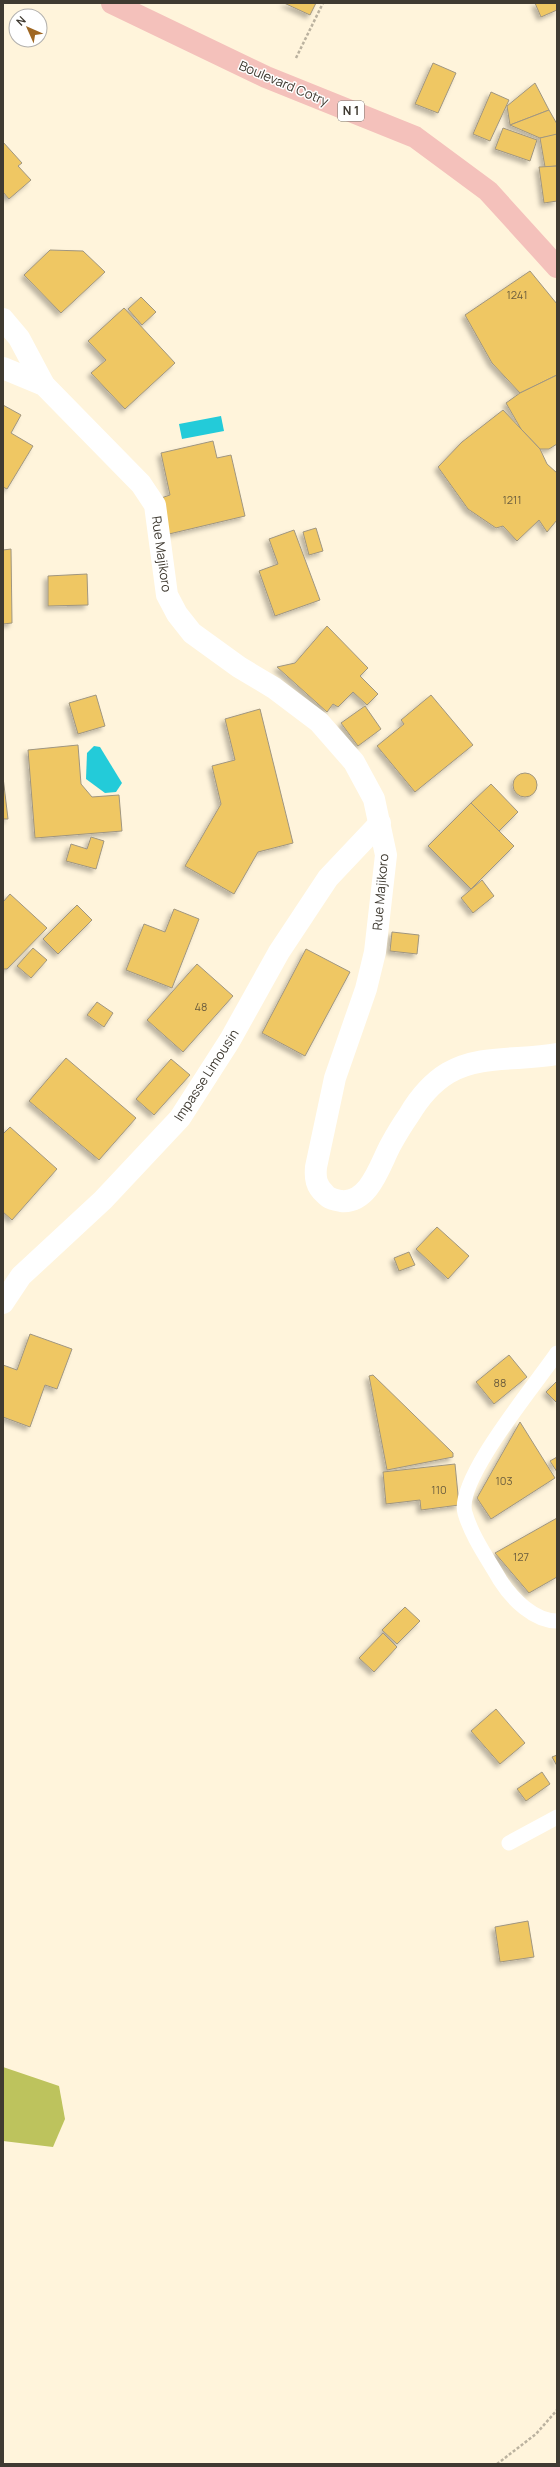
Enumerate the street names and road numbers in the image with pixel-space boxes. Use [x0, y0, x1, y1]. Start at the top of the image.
street label: Boulevard Cotry [236, 56, 332, 110]
road number: N 1 [338, 101, 364, 121]
street label: Rue Majikoro [148, 515, 176, 594]
street label: Rue Majikoro [368, 853, 392, 931]
street label: Impasse Limousin [169, 1025, 243, 1125]

